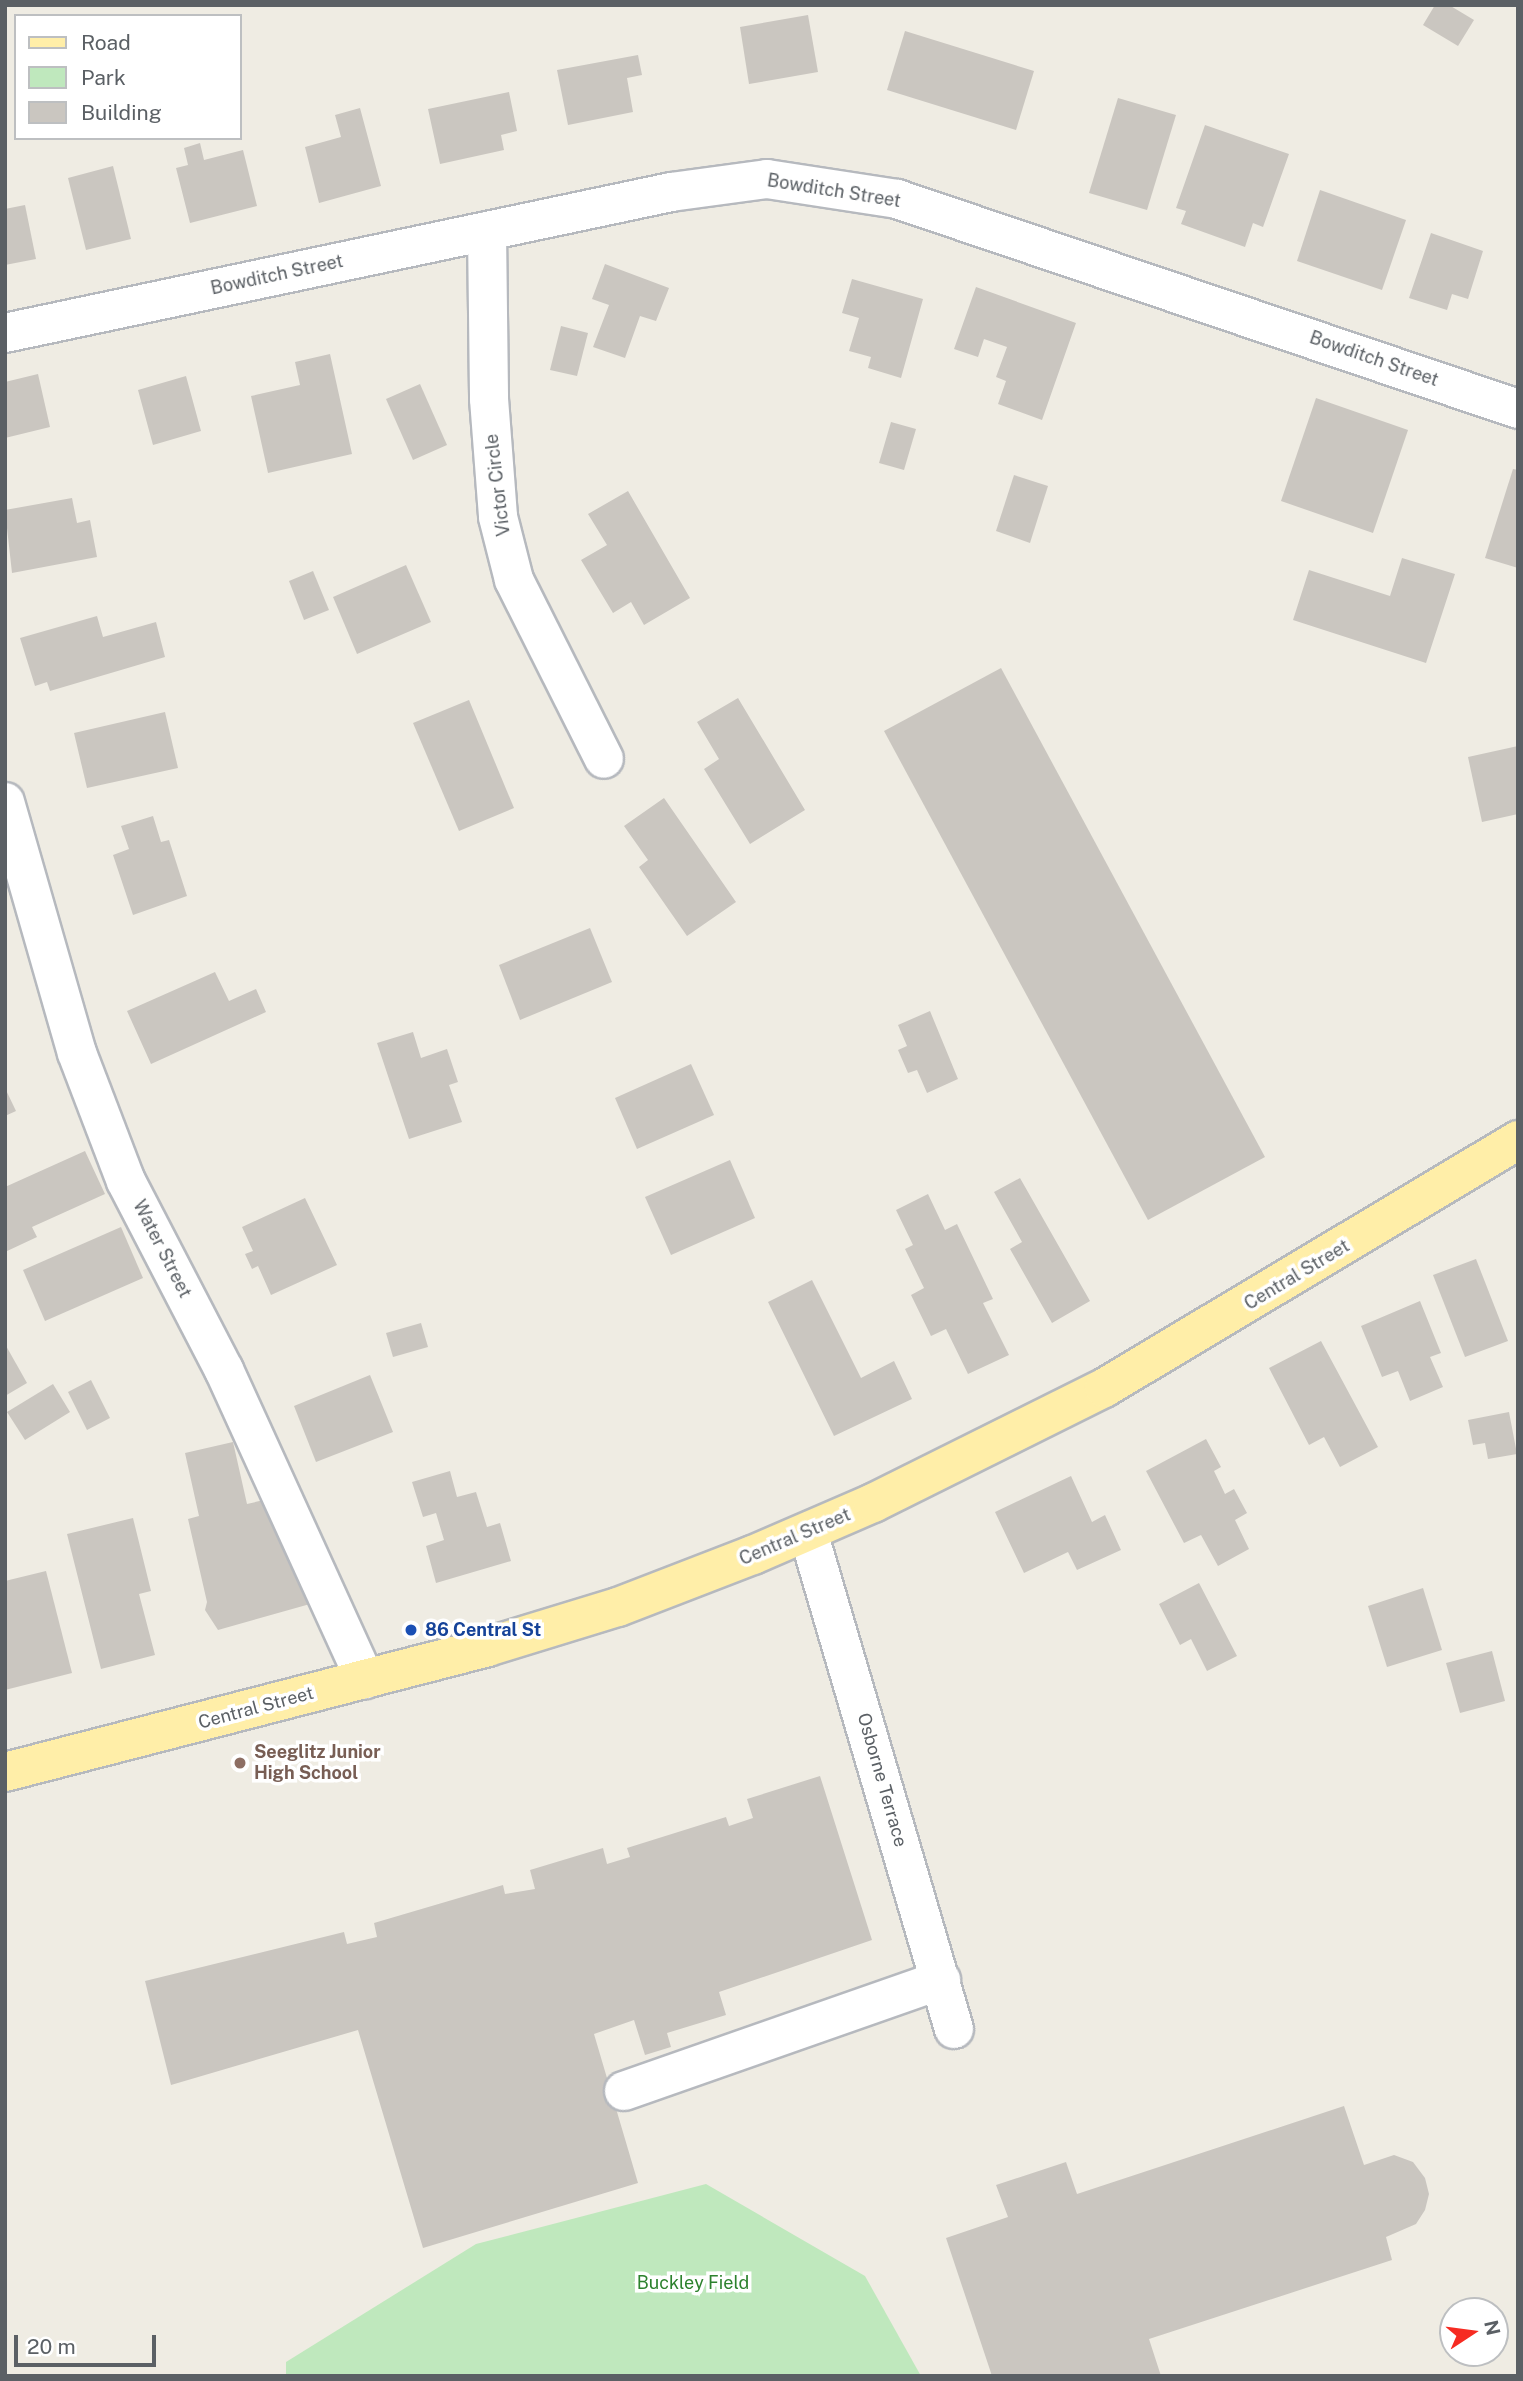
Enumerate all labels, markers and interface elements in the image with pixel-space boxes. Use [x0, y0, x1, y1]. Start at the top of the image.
legend [14, 14, 242, 140]
text: Road [81, 30, 131, 55]
text: Park [81, 65, 126, 90]
text: Building [81, 100, 162, 125]
street label: Bowditch Street [766, 170, 902, 212]
street label: Bowditch Street [209, 250, 345, 300]
street label: Bowditch Street [1307, 327, 1441, 391]
street label: Victor Circle [481, 433, 515, 537]
street label: Water Street [128, 1196, 196, 1302]
street label: Central Street [1241, 1235, 1353, 1315]
street label: Central Street [736, 1504, 854, 1570]
place label: 86 Central St [425, 1619, 541, 1641]
marker: 86 Central St [403, 1622, 419, 1638]
street label: Central Street [196, 1682, 316, 1734]
street label: Osborne Terrace [853, 1711, 911, 1849]
place label: Seeglitz Junior High School [254, 1742, 381, 1784]
marker: Seeglitz Junior High School [232, 1755, 248, 1771]
park label: Buckley Field [637, 2272, 749, 2294]
north arrow [1439, 2297, 1509, 2367]
text: N [1480, 2318, 1505, 2337]
scale bar [18, 2322, 159, 2366]
text: 20 m [27, 2334, 76, 2359]

